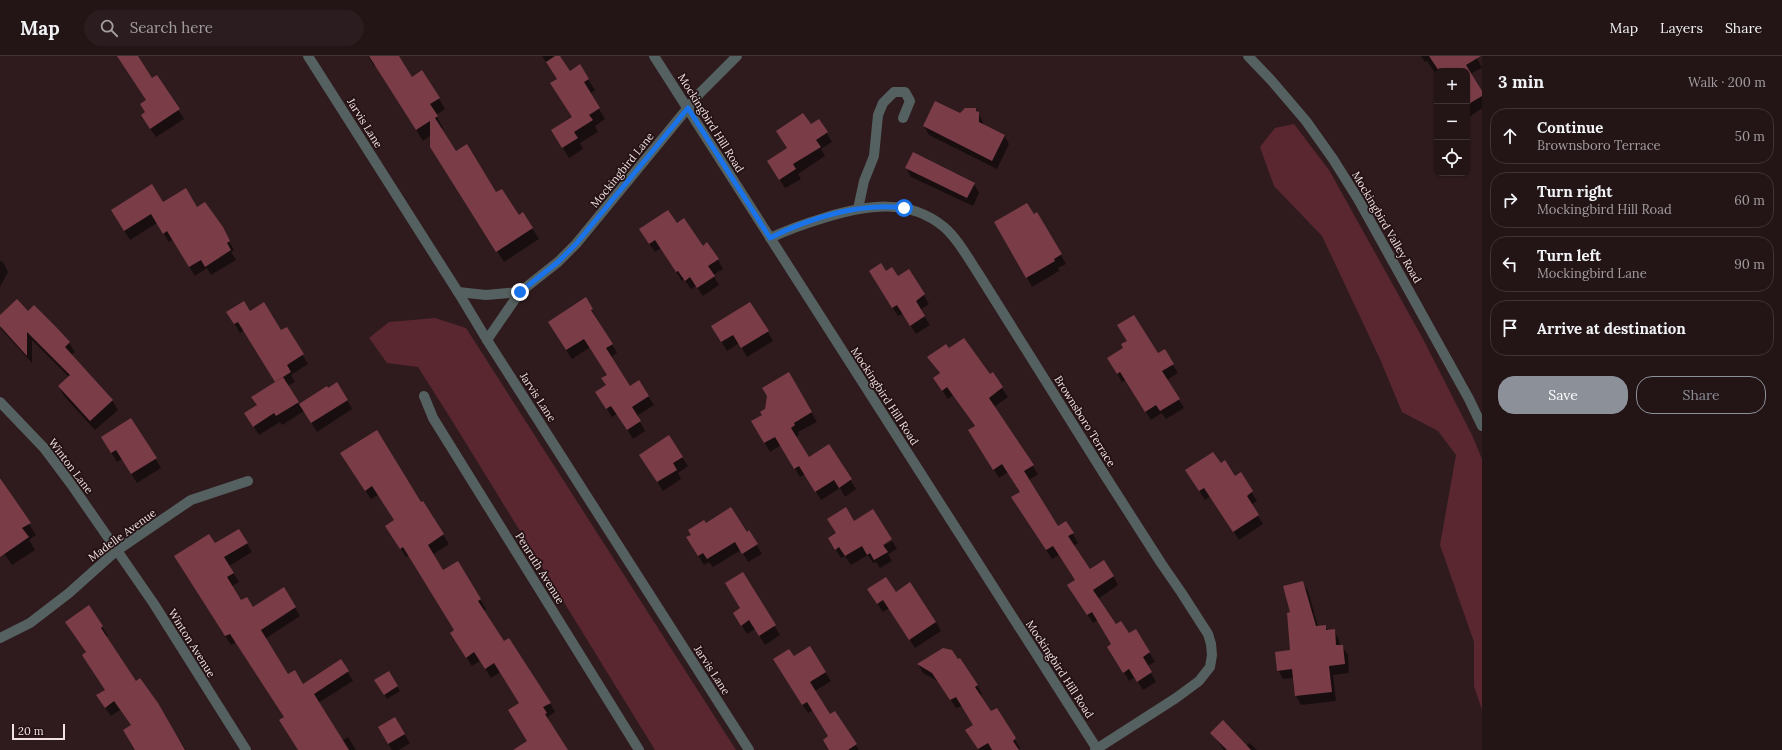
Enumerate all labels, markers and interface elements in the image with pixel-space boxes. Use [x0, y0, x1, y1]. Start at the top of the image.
search box [84, 10, 364, 46]
text: Map [20, 16, 60, 40]
icon: search [98, 17, 120, 39]
text: Search here [130, 18, 213, 37]
text: Map [1610, 19, 1638, 37]
text: Layers [1660, 19, 1703, 37]
text: Share [1725, 19, 1762, 37]
map controls [1434, 68, 1470, 176]
button: + [1434, 68, 1470, 104]
street label: Mockingbird Hill Road [675, 71, 747, 175]
text: 3 min [1498, 71, 1544, 93]
text: Walk · 200 m [1688, 74, 1766, 91]
street label: Jarvis Lane [344, 95, 386, 150]
button: − [1434, 104, 1470, 140]
text: Continue [1537, 118, 1603, 137]
icon: ahead [1499, 125, 1521, 147]
text: 50 m [1735, 128, 1765, 145]
street label: Mockingbird Lane [587, 129, 657, 211]
text: Brownsboro Terrace [1537, 137, 1661, 154]
button: locate [1434, 140, 1470, 176]
street label: Mockingbird Valley Road [1349, 169, 1425, 286]
text: Turn right [1537, 182, 1613, 201]
icon: right [1499, 189, 1521, 211]
text: 60 m [1734, 192, 1765, 209]
route start [895, 199, 913, 217]
text: Mockingbird Hill Road [1537, 201, 1672, 218]
text: Turn left [1537, 246, 1601, 265]
icon: left [1499, 253, 1521, 275]
text: 90 m [1734, 256, 1765, 273]
text: Mockingbird Lane [1537, 265, 1647, 282]
route end [511, 283, 529, 301]
icon: arrive [1499, 317, 1521, 339]
text: Arrive at destination [1537, 319, 1686, 338]
street label: Mockingbird Hill Road [848, 344, 922, 448]
street label: Jarvis Lane [516, 369, 559, 424]
street label: Brownsboro Terrace [1051, 373, 1119, 469]
button: Save [1498, 376, 1628, 414]
button: Share [1636, 376, 1766, 414]
street label: Winton Lane [46, 436, 96, 496]
street label: Madelle Avenue [85, 506, 159, 564]
street label: Penruth Avenue [512, 530, 568, 606]
street label: Winton Avenue [165, 606, 219, 680]
street label: Mockingbird Hill Road [1023, 617, 1097, 721]
street label: Jarvis Lane [690, 642, 733, 697]
scale bar [12, 722, 65, 741]
text: 20 m [18, 724, 43, 738]

